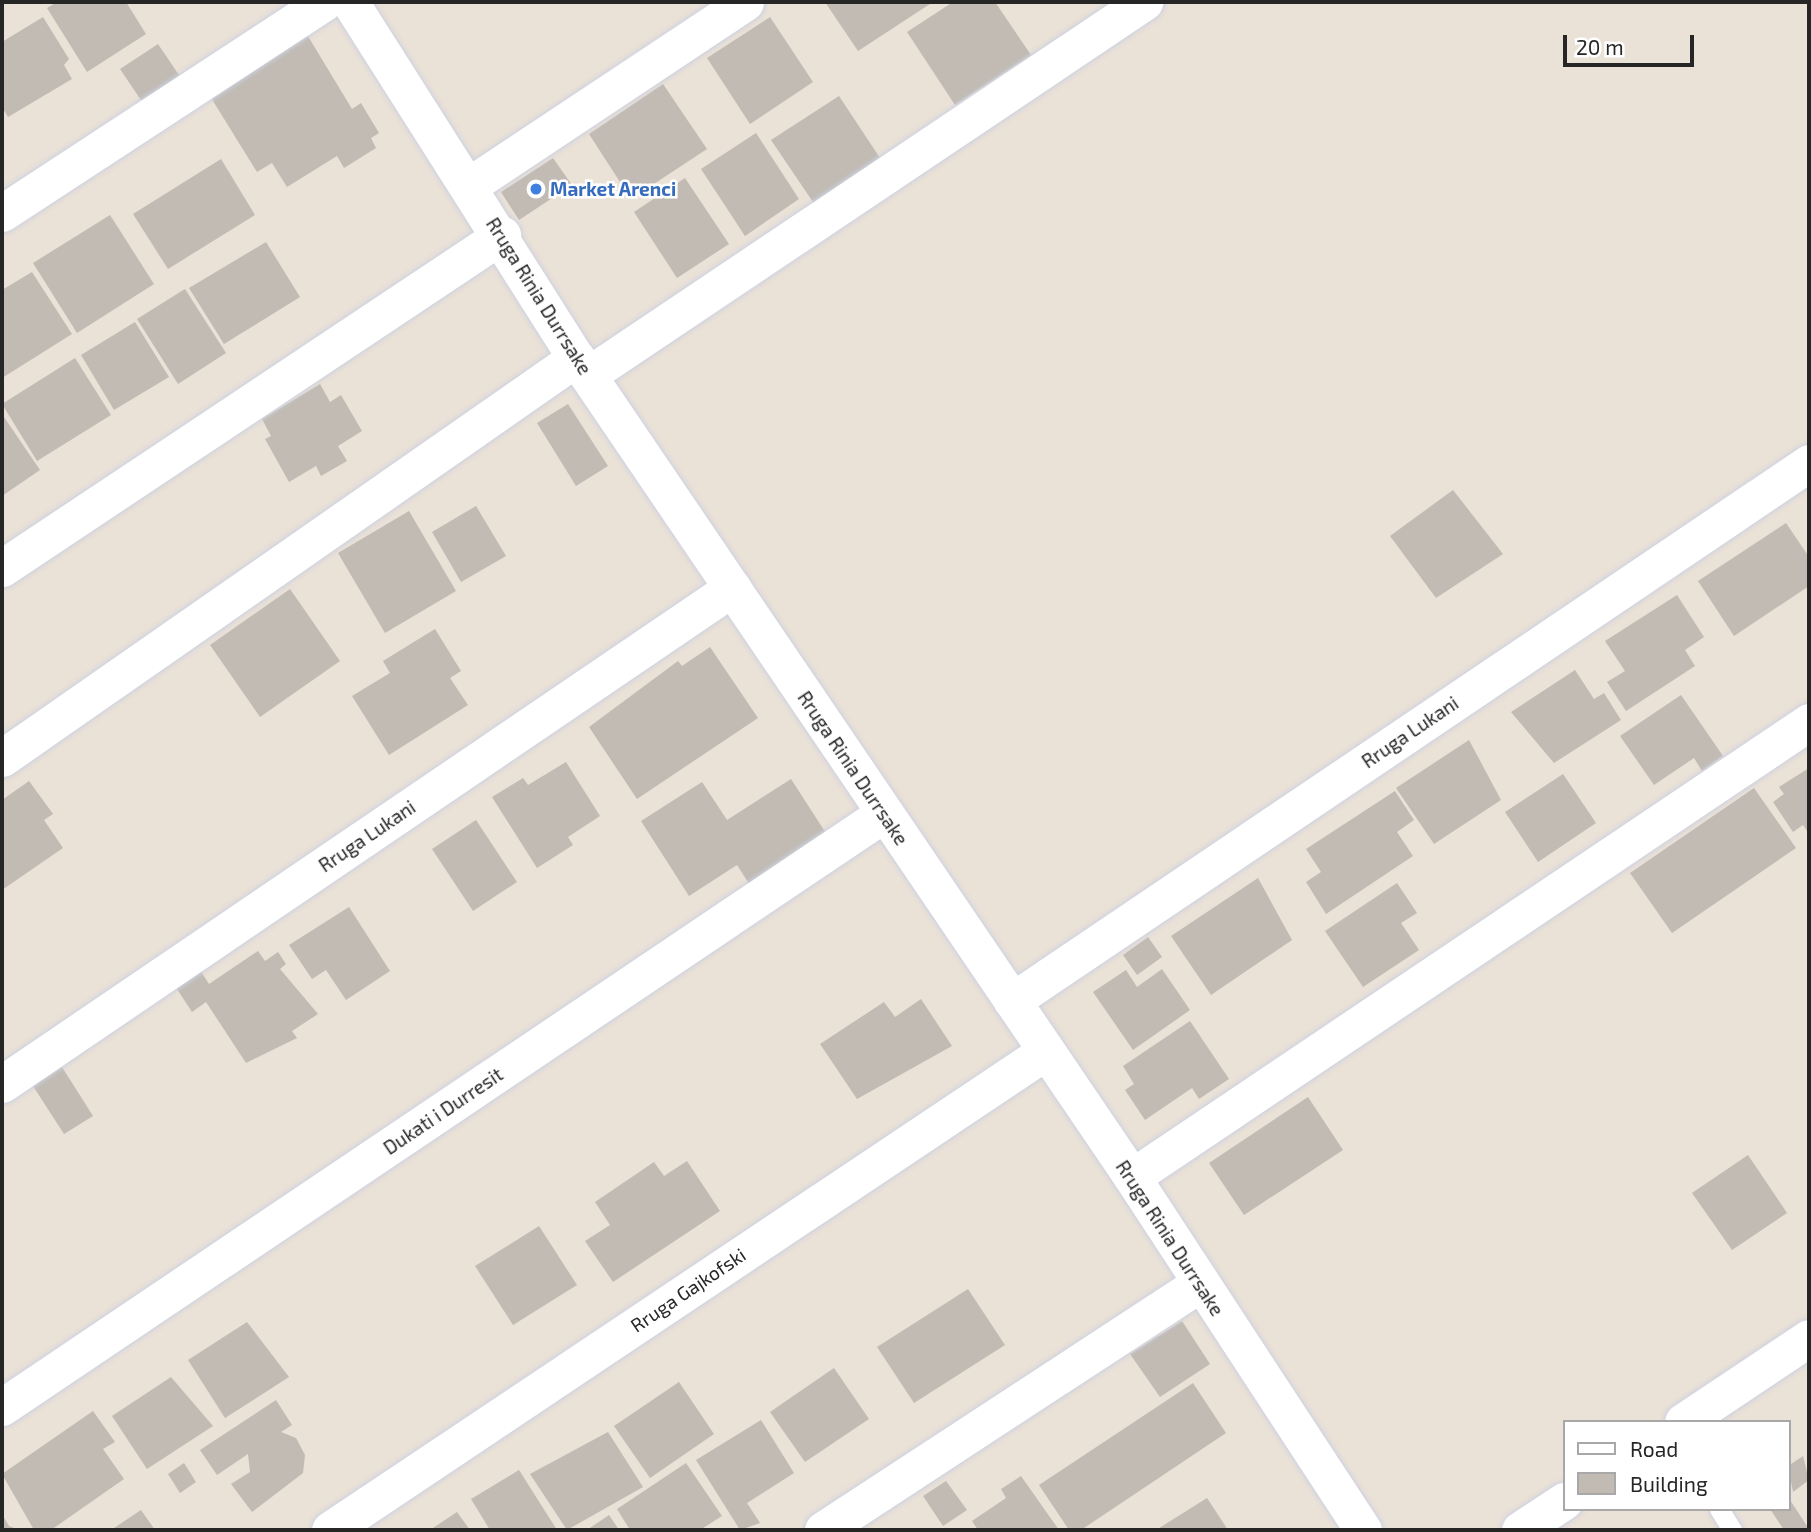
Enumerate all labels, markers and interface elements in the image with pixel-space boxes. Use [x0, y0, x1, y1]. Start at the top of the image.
scale bar [1566, 21, 1697, 65]
text: 20 m [1576, 34, 1624, 59]
place label: Market Arenci [550, 178, 677, 200]
marker: Market Arenci [528, 181, 544, 197]
street label: Rruga Rinia Durrsake [481, 213, 597, 379]
street label: Rruga Rinia Durrsake [793, 687, 913, 849]
street label: Rruga Lukani [1357, 691, 1463, 773]
street label: Rruga Lukani [314, 795, 420, 877]
street label: Dukati i Durresit [379, 1063, 507, 1159]
street label: Rruga Rinia Durrsake [1111, 1156, 1229, 1320]
street label: Rruga Gajkofski [626, 1243, 750, 1337]
legend [1562, 1420, 1790, 1511]
text: Road [1630, 1436, 1678, 1461]
text: Building [1630, 1471, 1708, 1496]

